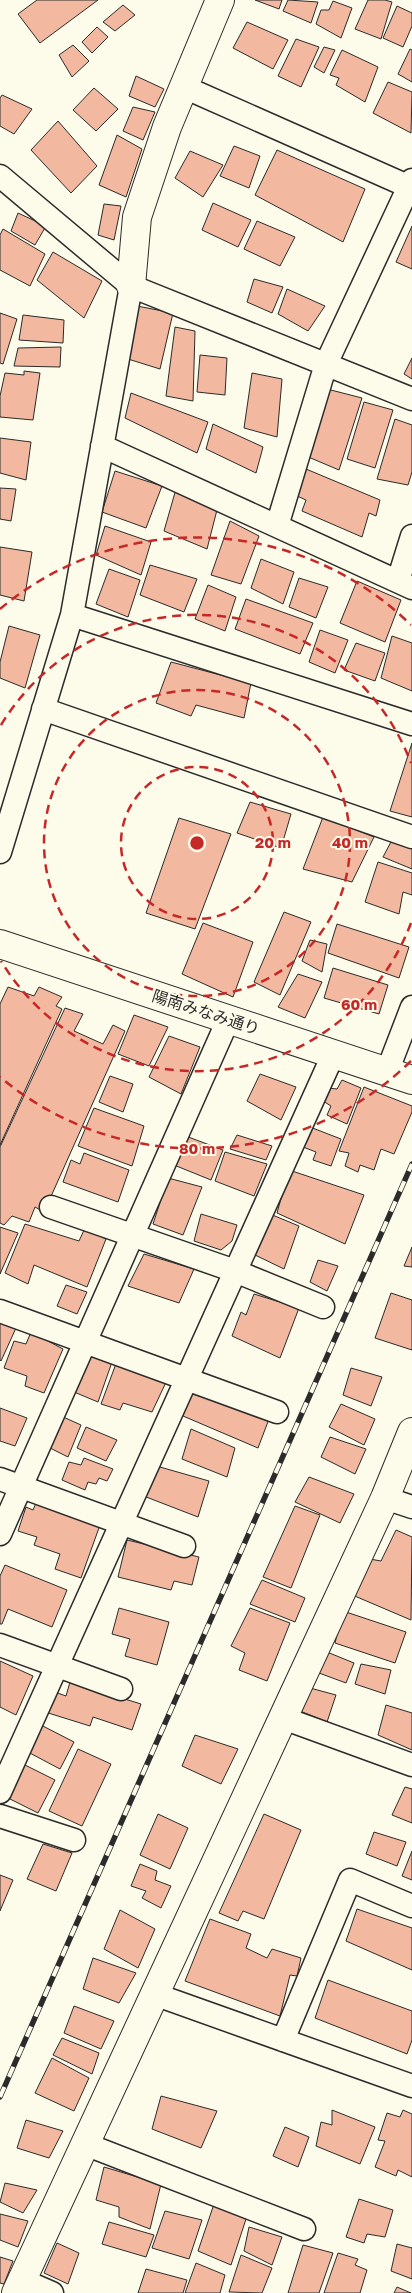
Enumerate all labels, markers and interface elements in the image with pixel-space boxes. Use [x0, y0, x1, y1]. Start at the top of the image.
text: 20 m [255, 833, 291, 851]
text: 40 m [332, 833, 368, 851]
centre of rings [188, 834, 206, 852]
street label: 陽南みなみ通り [150, 985, 262, 1039]
text: 60 m [341, 995, 377, 1013]
text: 80 m [179, 1139, 215, 1157]

